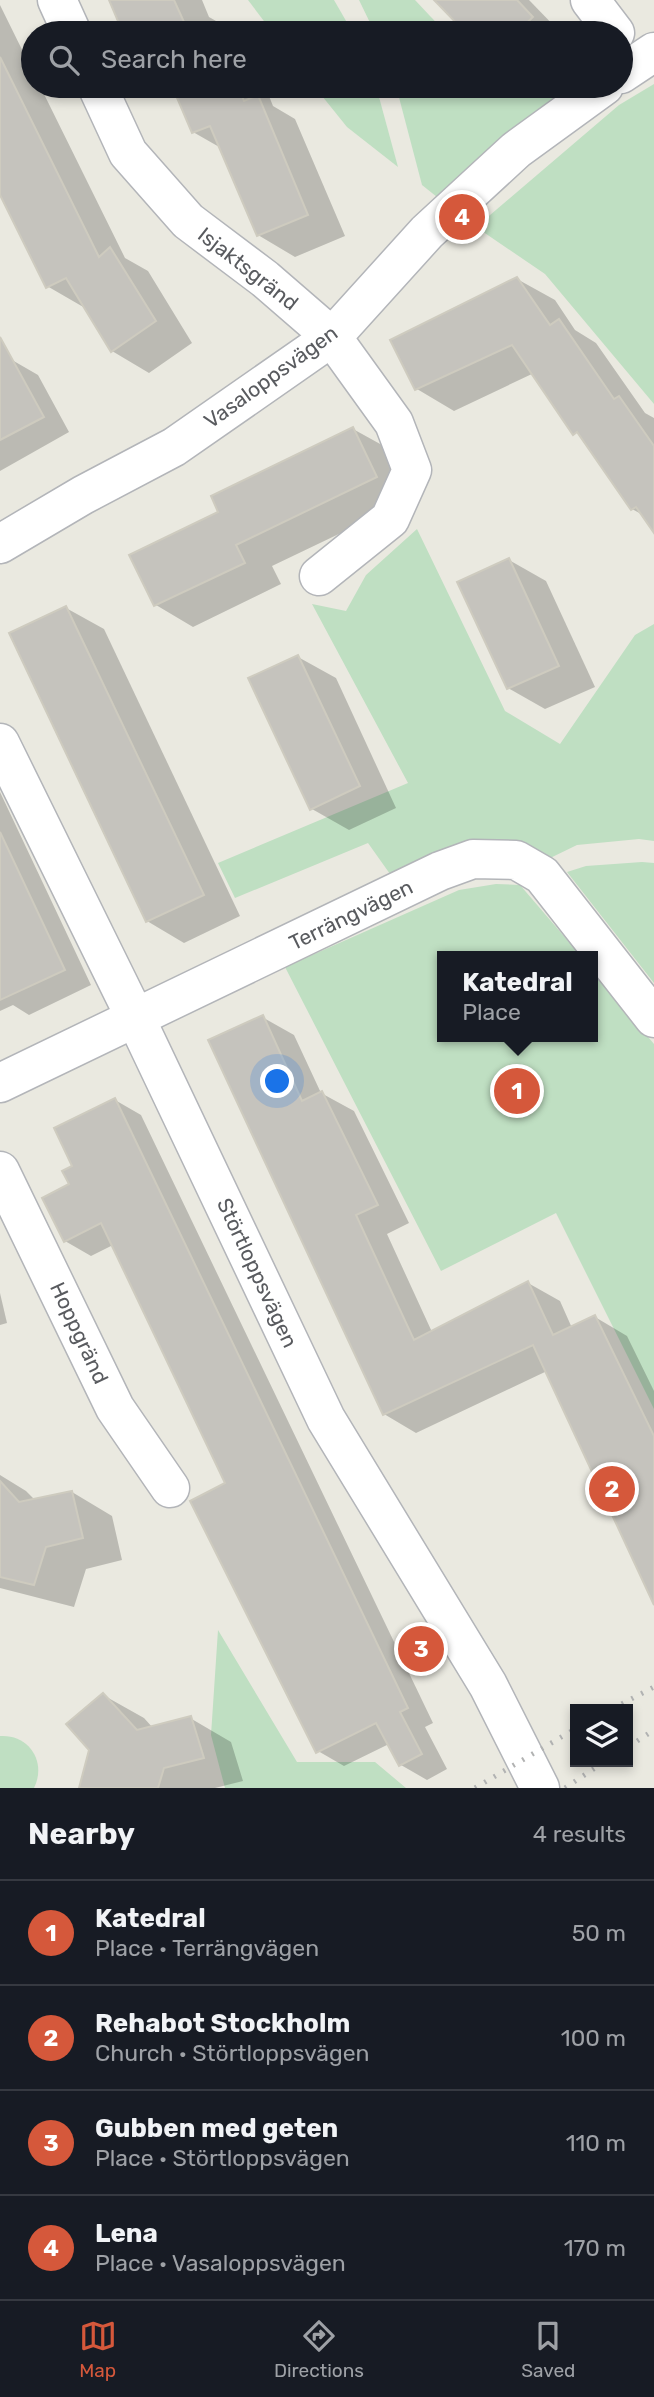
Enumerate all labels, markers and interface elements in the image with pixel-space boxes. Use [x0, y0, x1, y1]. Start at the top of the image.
search box [21, 21, 633, 98]
icon: search [45, 41, 83, 79]
text: Search here [101, 44, 247, 75]
pin: 4 [439, 191, 485, 243]
street label: Isjaktsgränd [193, 222, 303, 315]
street label: Vasaloppsvägen [199, 320, 342, 433]
street label: Terrängvägen [285, 874, 417, 955]
popup [437, 951, 598, 1042]
text: Katedral [462, 967, 573, 998]
text: Place [462, 998, 521, 1026]
your location [260, 1064, 294, 1098]
pin: 1 [494, 1065, 540, 1117]
street label: Störtloppsvägen [212, 1194, 303, 1351]
street label: Hoppgränd [45, 1278, 114, 1388]
pin: 2 [589, 1463, 635, 1515]
pin: 3 [398, 1623, 444, 1675]
map controls [570, 1704, 633, 1767]
button: layers [570, 1704, 633, 1767]
text: Nearby [28, 1816, 135, 1852]
text: 4 results [533, 1820, 626, 1848]
text: Katedral [95, 1903, 206, 1934]
text: 1 [45, 1919, 57, 1947]
text: 50 m [572, 1919, 626, 1947]
text: Place · Terrängvägen [95, 1934, 319, 1962]
text: Rehabot Stockholm [95, 2008, 350, 2039]
text: 2 [44, 2024, 58, 2052]
text: 100 m [561, 2024, 626, 2052]
text: Church · Störtloppsvägen [95, 2039, 370, 2067]
text: Gubben med geten [95, 2113, 338, 2144]
text: 3 [43, 2129, 59, 2157]
text: 110 m [566, 2129, 626, 2157]
text: Place · Störtloppsvägen [95, 2144, 350, 2172]
text: Lena [95, 2218, 158, 2249]
text: 4 [43, 2234, 59, 2262]
text: 170 m [564, 2234, 626, 2262]
text: Place · Vasaloppsvägen [95, 2249, 346, 2277]
tab: Map [79, 2317, 117, 2382]
tab: Directions [274, 2317, 364, 2382]
tab: Saved [521, 2317, 575, 2382]

